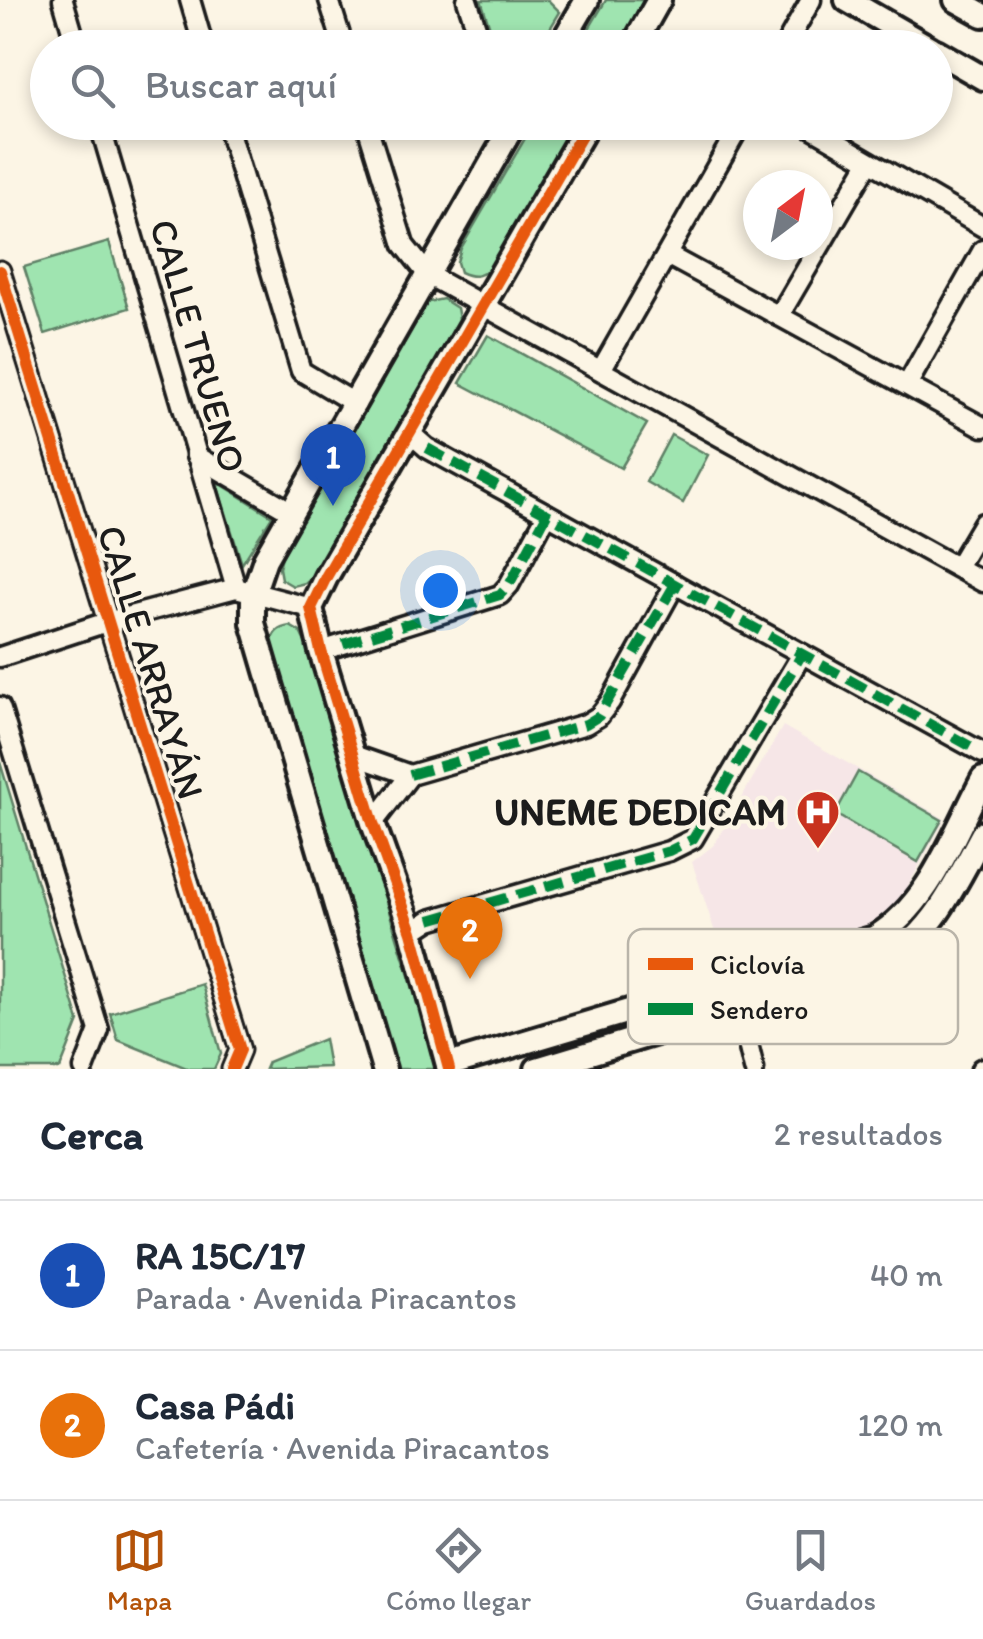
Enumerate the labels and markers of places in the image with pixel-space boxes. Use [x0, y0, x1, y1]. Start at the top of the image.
pin: 1 [300, 424, 366, 506]
place label: UNEME DEDICAM [494, 789, 786, 835]
hospital icon: UNEME DEDICAM [795, 789, 841, 850]
pin: 2 [438, 896, 502, 979]

